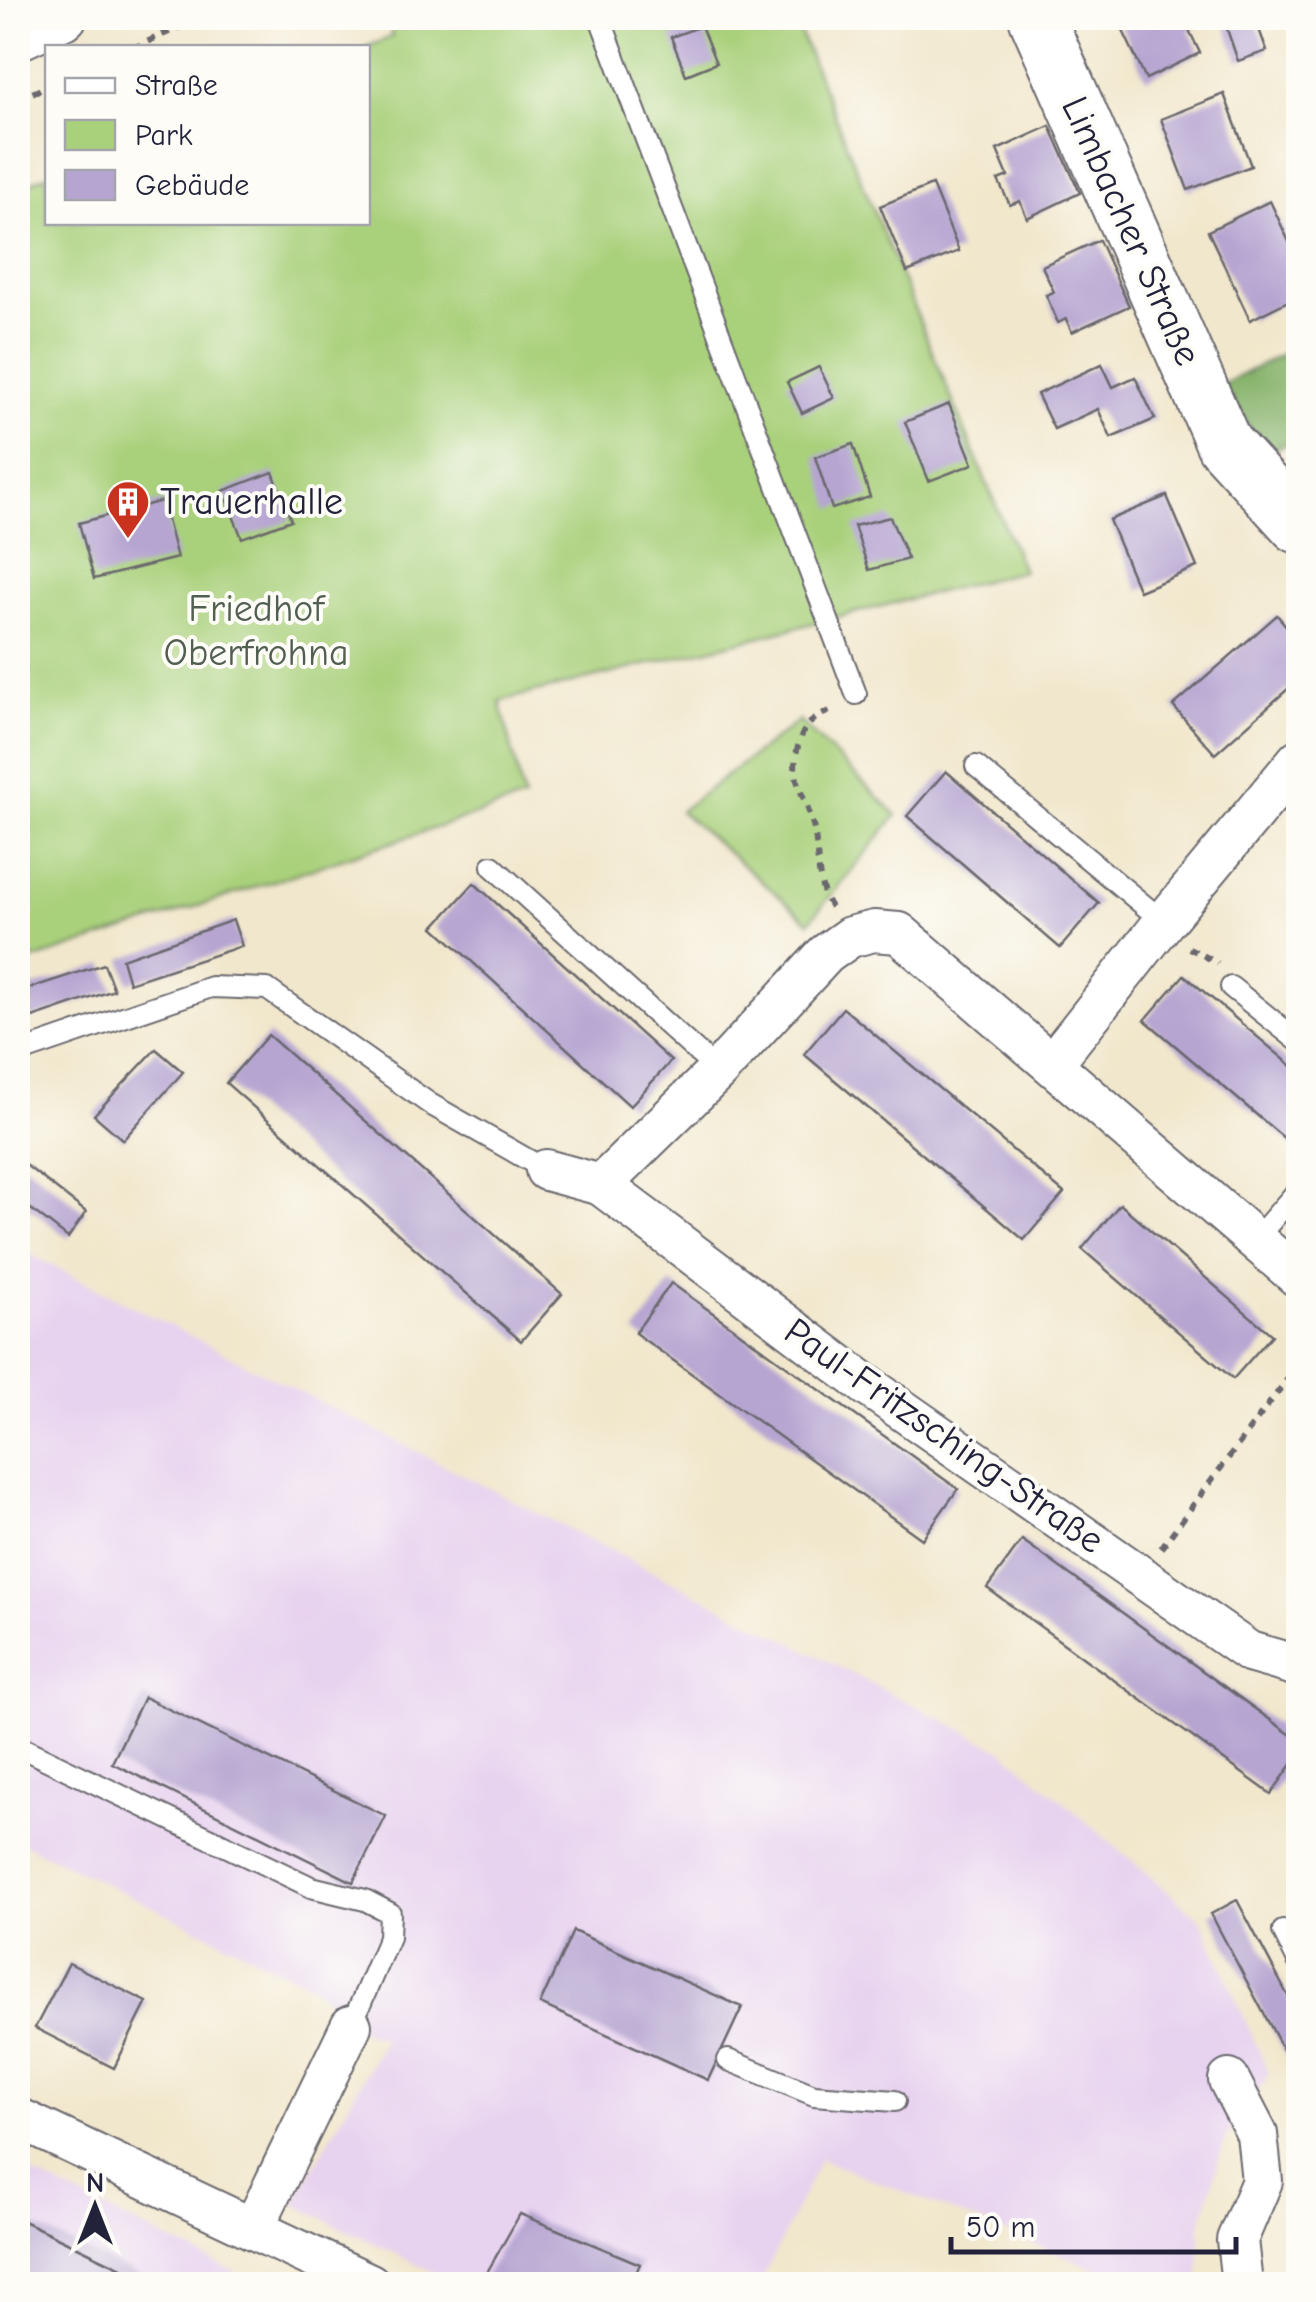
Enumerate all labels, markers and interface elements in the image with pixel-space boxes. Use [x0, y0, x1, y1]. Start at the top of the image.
legend [45, 45, 370, 225]
text: Straße [135, 68, 218, 103]
street label: Limbacher Straße [1052, 90, 1210, 372]
text: Park [135, 118, 193, 153]
text: Gebäude [135, 168, 249, 203]
building icon: Trauerhalle [105, 479, 151, 540]
place label: Trauerhalle [160, 480, 343, 524]
park label: Friedhof Oberfrohna [163, 587, 349, 675]
street label: Paul-Fritzsching-Straße [776, 1309, 1112, 1563]
north arrow [45, 2157, 145, 2257]
text: N [86, 2167, 104, 2199]
scale bar [951, 2192, 1236, 2254]
text: 50 m [966, 2210, 1035, 2245]

